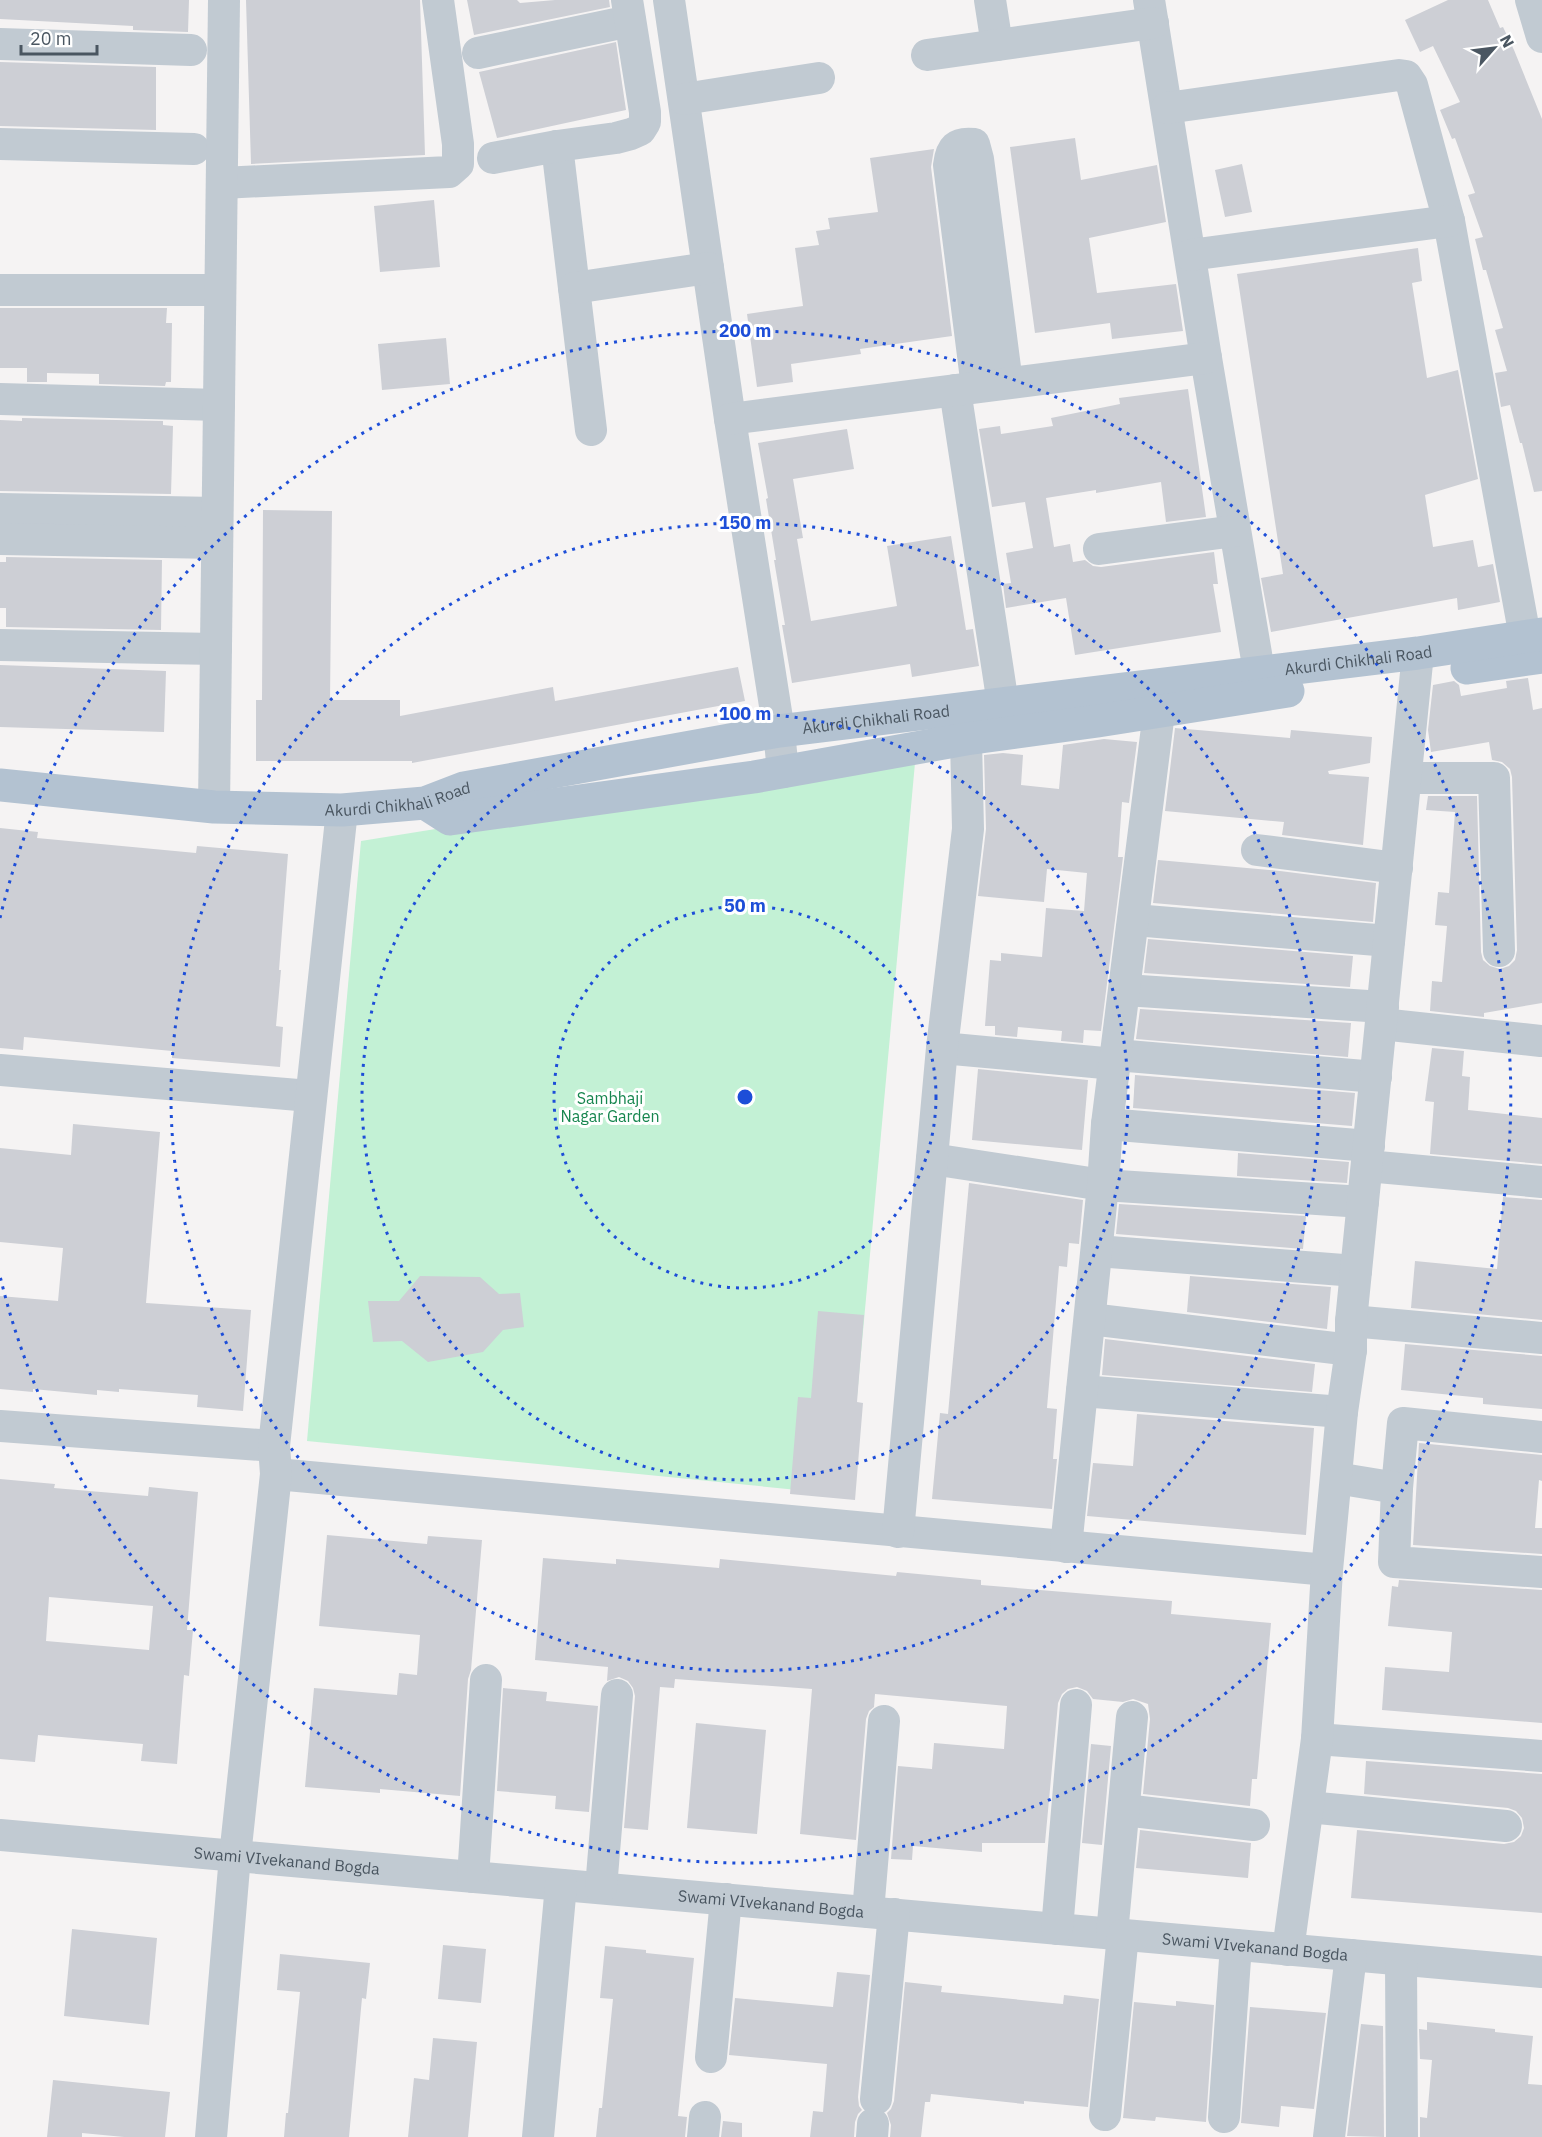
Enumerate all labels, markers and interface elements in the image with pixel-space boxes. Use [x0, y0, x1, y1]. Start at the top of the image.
scale bar [21, 18, 98, 56]
north arrow [1464, 18, 1524, 78]
text: 20 m [30, 27, 72, 50]
text: N [1496, 31, 1519, 51]
text: 200 m [719, 319, 771, 342]
text: 150 m [719, 511, 771, 534]
street label: Akurdi Chikhali Road [1283, 641, 1434, 679]
street label: Akurdi Chikhali Road [801, 700, 951, 738]
text: 100 m [719, 702, 771, 725]
street label: Akurdi Chikhali Road [324, 777, 472, 820]
text: 50 m [724, 894, 766, 917]
centre of rings [735, 1087, 755, 1107]
park label: Sambhaji Nagar Garden [560, 1088, 660, 1126]
street label: Swami VIvekanand Bogda [193, 1842, 381, 1879]
street label: Swami VIvekanand Bogda [677, 1885, 865, 1922]
street label: Swami VIvekanand Bogda [1161, 1928, 1349, 1965]

